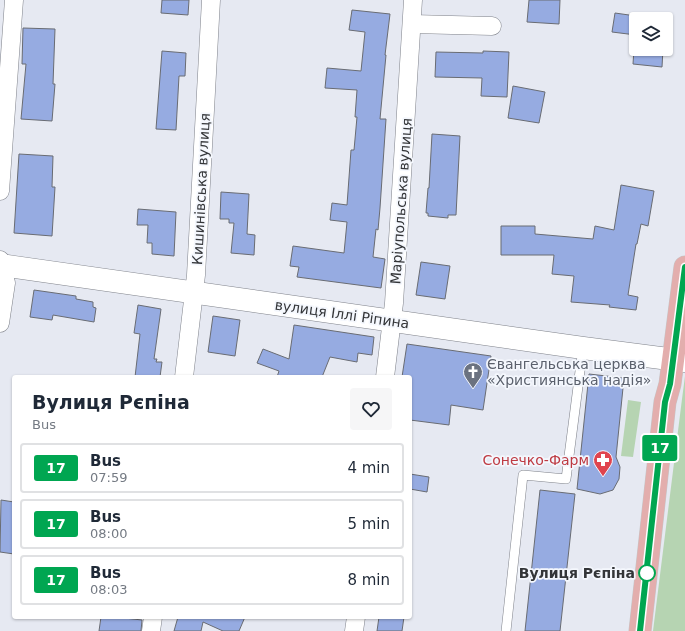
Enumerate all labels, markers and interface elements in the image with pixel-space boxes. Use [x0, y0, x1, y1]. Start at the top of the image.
map controls [629, 12, 673, 56]
button: layers [629, 12, 673, 56]
street label: Кишинівська вулиця [189, 113, 213, 265]
street label: Маріупольська вулиця [387, 117, 415, 285]
street label: вулиця Іллі Ріпина [274, 297, 410, 331]
place label: Євангельська церква «Християнська надія» [487, 356, 651, 388]
church icon: Євангельська церква «Християнська надія» [462, 361, 484, 389]
button: heart [350, 388, 392, 430]
text: Вулиця Рєпіна [32, 391, 190, 413]
text: Bus [32, 417, 56, 432]
line badge: 17 [642, 435, 678, 461]
text: 17 [650, 440, 670, 456]
pharmacy icon: Сонечко-Фарм [592, 449, 614, 477]
text: Bus [90, 452, 121, 470]
place label: Сонечко-Фарм [482, 452, 589, 468]
text: 4 min [347, 459, 390, 477]
text: 17 [46, 460, 66, 476]
text: 07:59 [90, 470, 127, 485]
text: Bus [90, 508, 121, 526]
text: 5 min [347, 515, 390, 533]
text: 17 [46, 516, 66, 532]
text: 08:00 [90, 526, 127, 541]
text: Bus [90, 564, 121, 582]
marker: Вулиця Рєпіна [638, 564, 656, 582]
place label: Вулиця Рєпіна [519, 565, 635, 581]
text: 8 min [347, 571, 390, 589]
text: 17 [46, 572, 66, 588]
text: 08:03 [90, 582, 127, 597]

